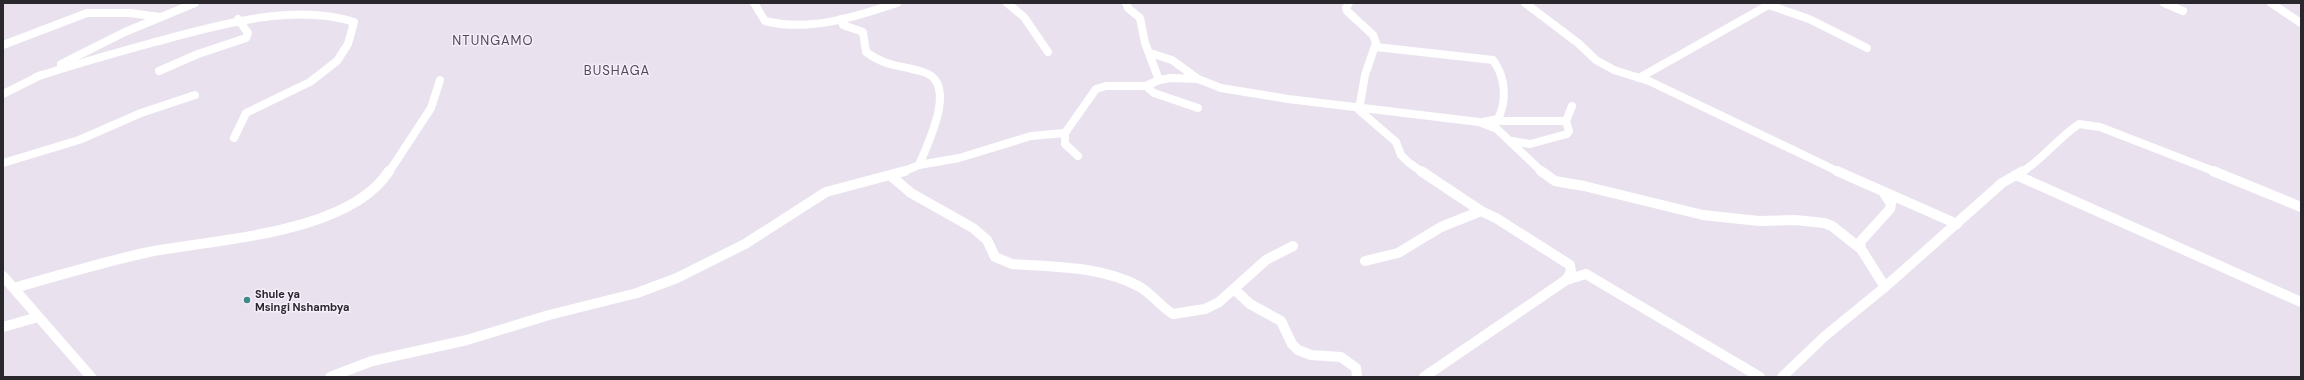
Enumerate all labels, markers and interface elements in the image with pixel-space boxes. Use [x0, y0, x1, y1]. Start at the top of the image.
district label: NTUNGAMO [452, 32, 534, 49]
district label: BUSHAGA [584, 62, 650, 79]
place label: Shule ya Msingi Nshambya [255, 287, 349, 314]
marker: Shule ya Msingi Nshambya [242, 295, 252, 305]

